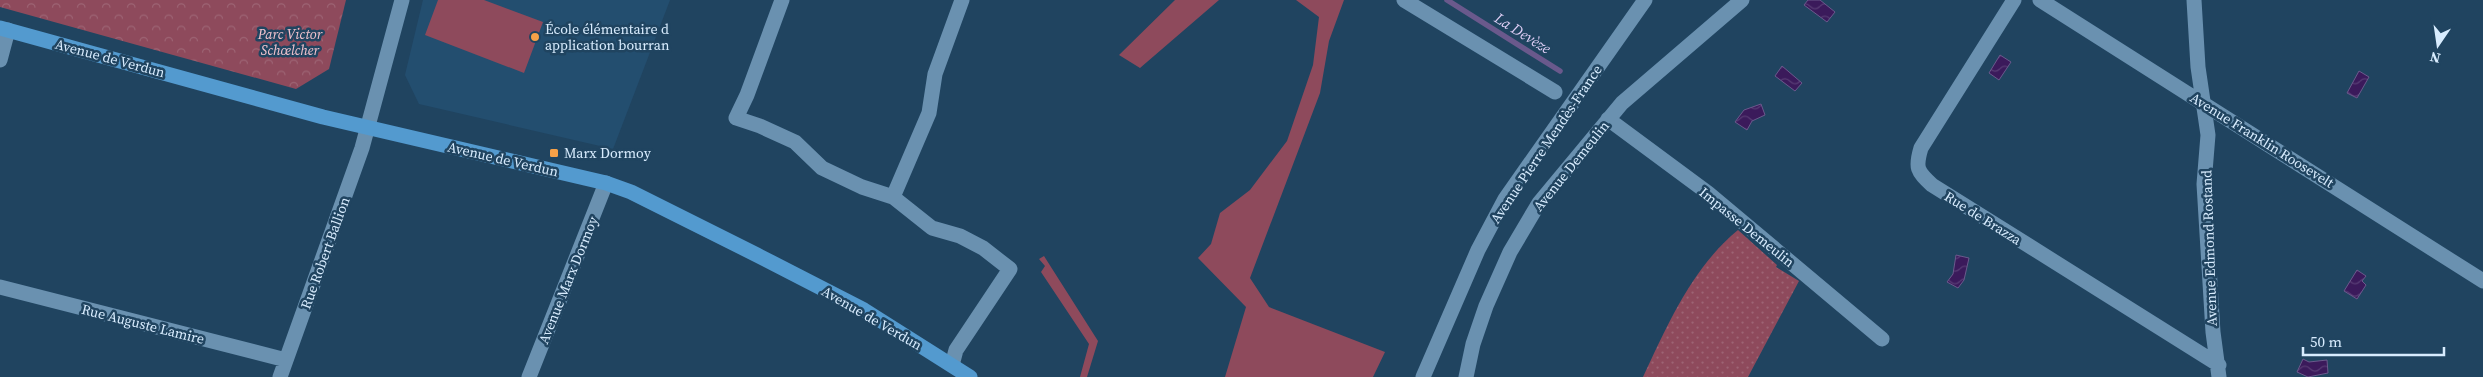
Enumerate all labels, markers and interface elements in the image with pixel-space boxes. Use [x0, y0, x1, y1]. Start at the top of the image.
water label: La Devèze [1490, 7, 1555, 59]
place label: École élémentaire d application bourran [545, 19, 670, 55]
north arrow [2413, 20, 2463, 70]
park label: Parc Victor Schœlcher [257, 24, 323, 60]
marker: École élémentaire d application bourran [529, 31, 541, 43]
street label: Avenue de Verdun [53, 34, 168, 82]
text: N [2428, 47, 2442, 69]
street label: Avenue Pierre Mendès-France [1485, 61, 1607, 227]
street label: Avenue Franklin Roosevelt [2186, 88, 2338, 193]
street label: Avenue Demeulin [1528, 116, 1614, 215]
street label: Avenue de Verdun [446, 137, 561, 182]
place label: Marx Dormoy [564, 143, 652, 163]
marker: Marx Dormoy [548, 147, 560, 159]
street label: Avenue Edmond Rostand [2196, 169, 2222, 326]
street label: Impasse Demeulin [1695, 182, 1799, 272]
street label: Rue de Brazza [1941, 186, 2026, 250]
street label: Rue Robert Ballion [295, 194, 355, 312]
street label: Avenue Marx Dormoy [533, 212, 603, 347]
street label: Avenue de Verdun [818, 281, 926, 355]
street label: Rue Auguste Lamire [79, 299, 207, 349]
scale bar [2303, 324, 2444, 356]
text: 50 m [2310, 331, 2342, 352]

